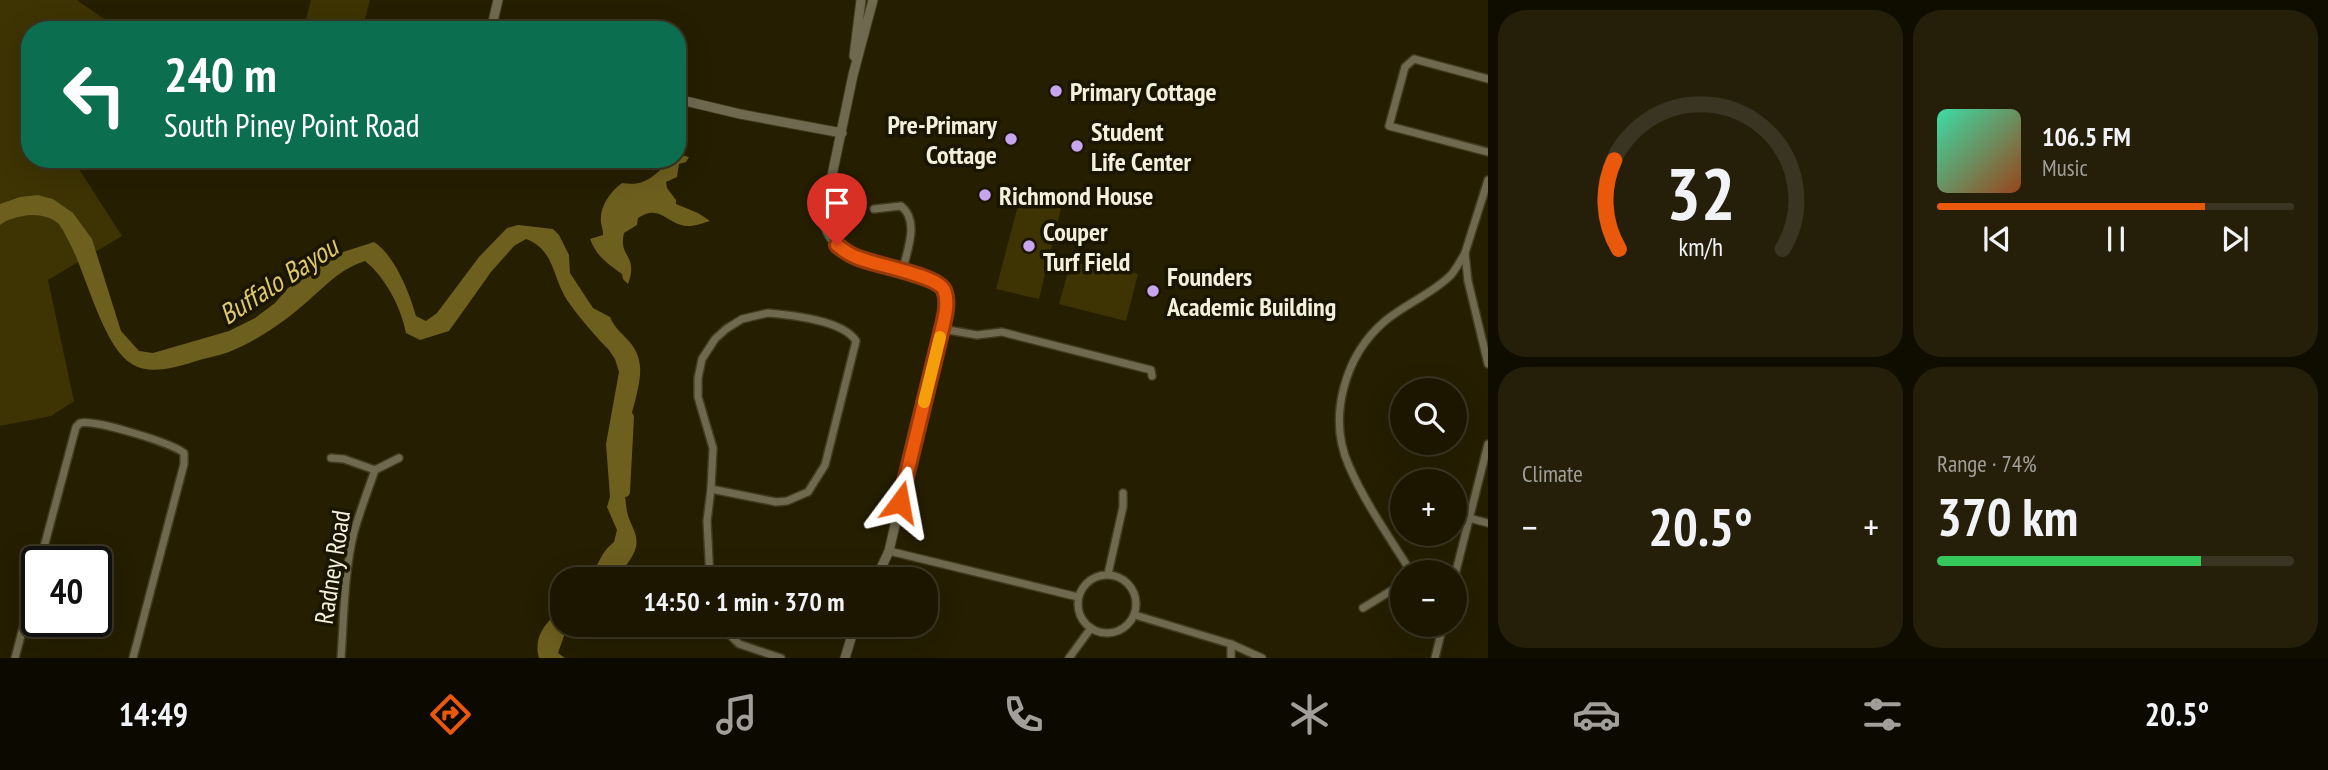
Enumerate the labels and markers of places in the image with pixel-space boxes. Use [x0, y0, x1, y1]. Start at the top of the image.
place label: Primary Cottage [1070, 75, 1217, 108]
marker: Primary Cottage [1048, 83, 1064, 99]
place label: Pre-Primary Cottage [887, 108, 998, 171]
place label: Student Life Center [1091, 115, 1192, 178]
marker: Pre-Primary Cottage [1003, 131, 1019, 147]
marker: Student Life Center [1069, 138, 1085, 154]
pin [807, 173, 867, 245]
place label: Richmond House [999, 179, 1153, 212]
marker: Richmond House [977, 187, 993, 203]
place label: Couper Turf Field [1043, 215, 1130, 278]
marker: Couper Turf Field [1021, 238, 1037, 254]
place label: Founders Academic Building [1166, 260, 1336, 323]
marker: Founders Academic Building [1145, 283, 1161, 299]

